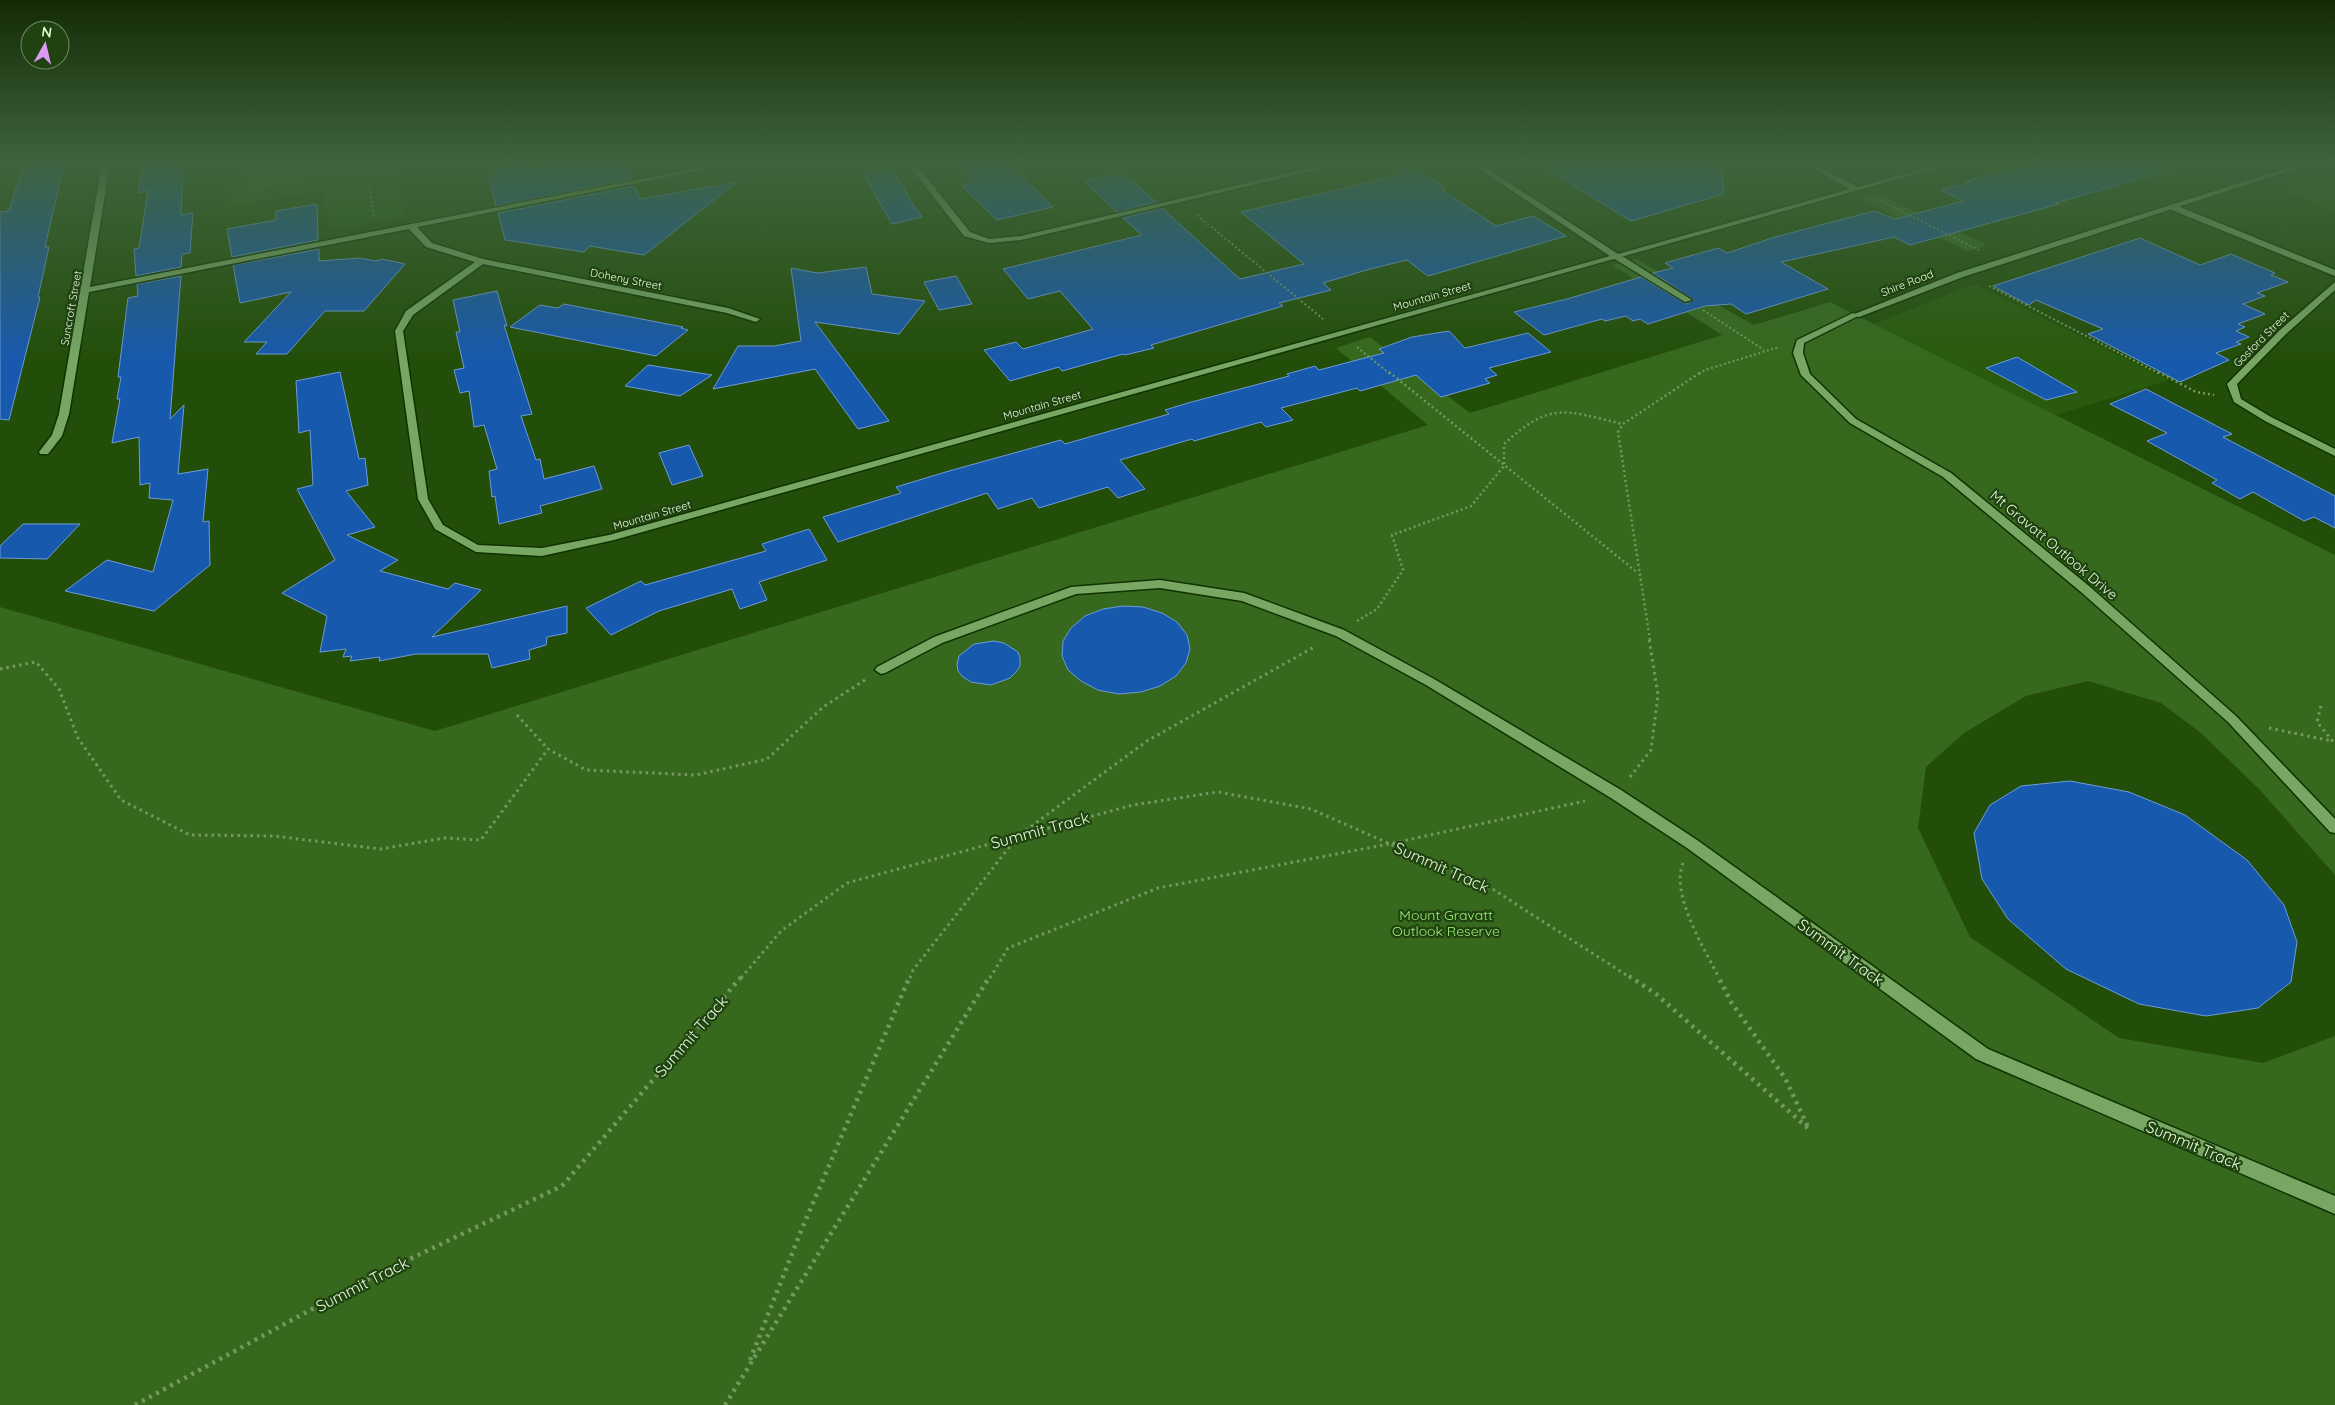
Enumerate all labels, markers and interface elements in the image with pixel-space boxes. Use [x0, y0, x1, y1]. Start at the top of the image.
north arrow [20, 20, 70, 70]
text: N [40, 22, 53, 42]
street label: Doheny Street [589, 265, 663, 293]
street label: Shire Road [1879, 267, 1935, 299]
street label: Suncroft Street [58, 269, 85, 347]
street label: Mountain Street [1391, 278, 1473, 314]
street label: Gosford Street [2230, 308, 2292, 370]
street label: Mountain Street [1001, 387, 1083, 423]
street label: Mt Gravatt Outlook Drive [1987, 486, 2122, 604]
street label: Mountain Street [611, 497, 693, 533]
street label: Summit Track [988, 807, 1092, 853]
street label: Summit Track [1391, 837, 1493, 897]
park label: Mount Gravatt Outlook Reserve [1392, 906, 1500, 940]
street label: Summit Track [1794, 914, 1888, 990]
street label: Summit Track [650, 991, 732, 1081]
street label: Summit Track [2143, 1116, 2245, 1174]
street label: Summit Track [312, 1252, 412, 1316]

